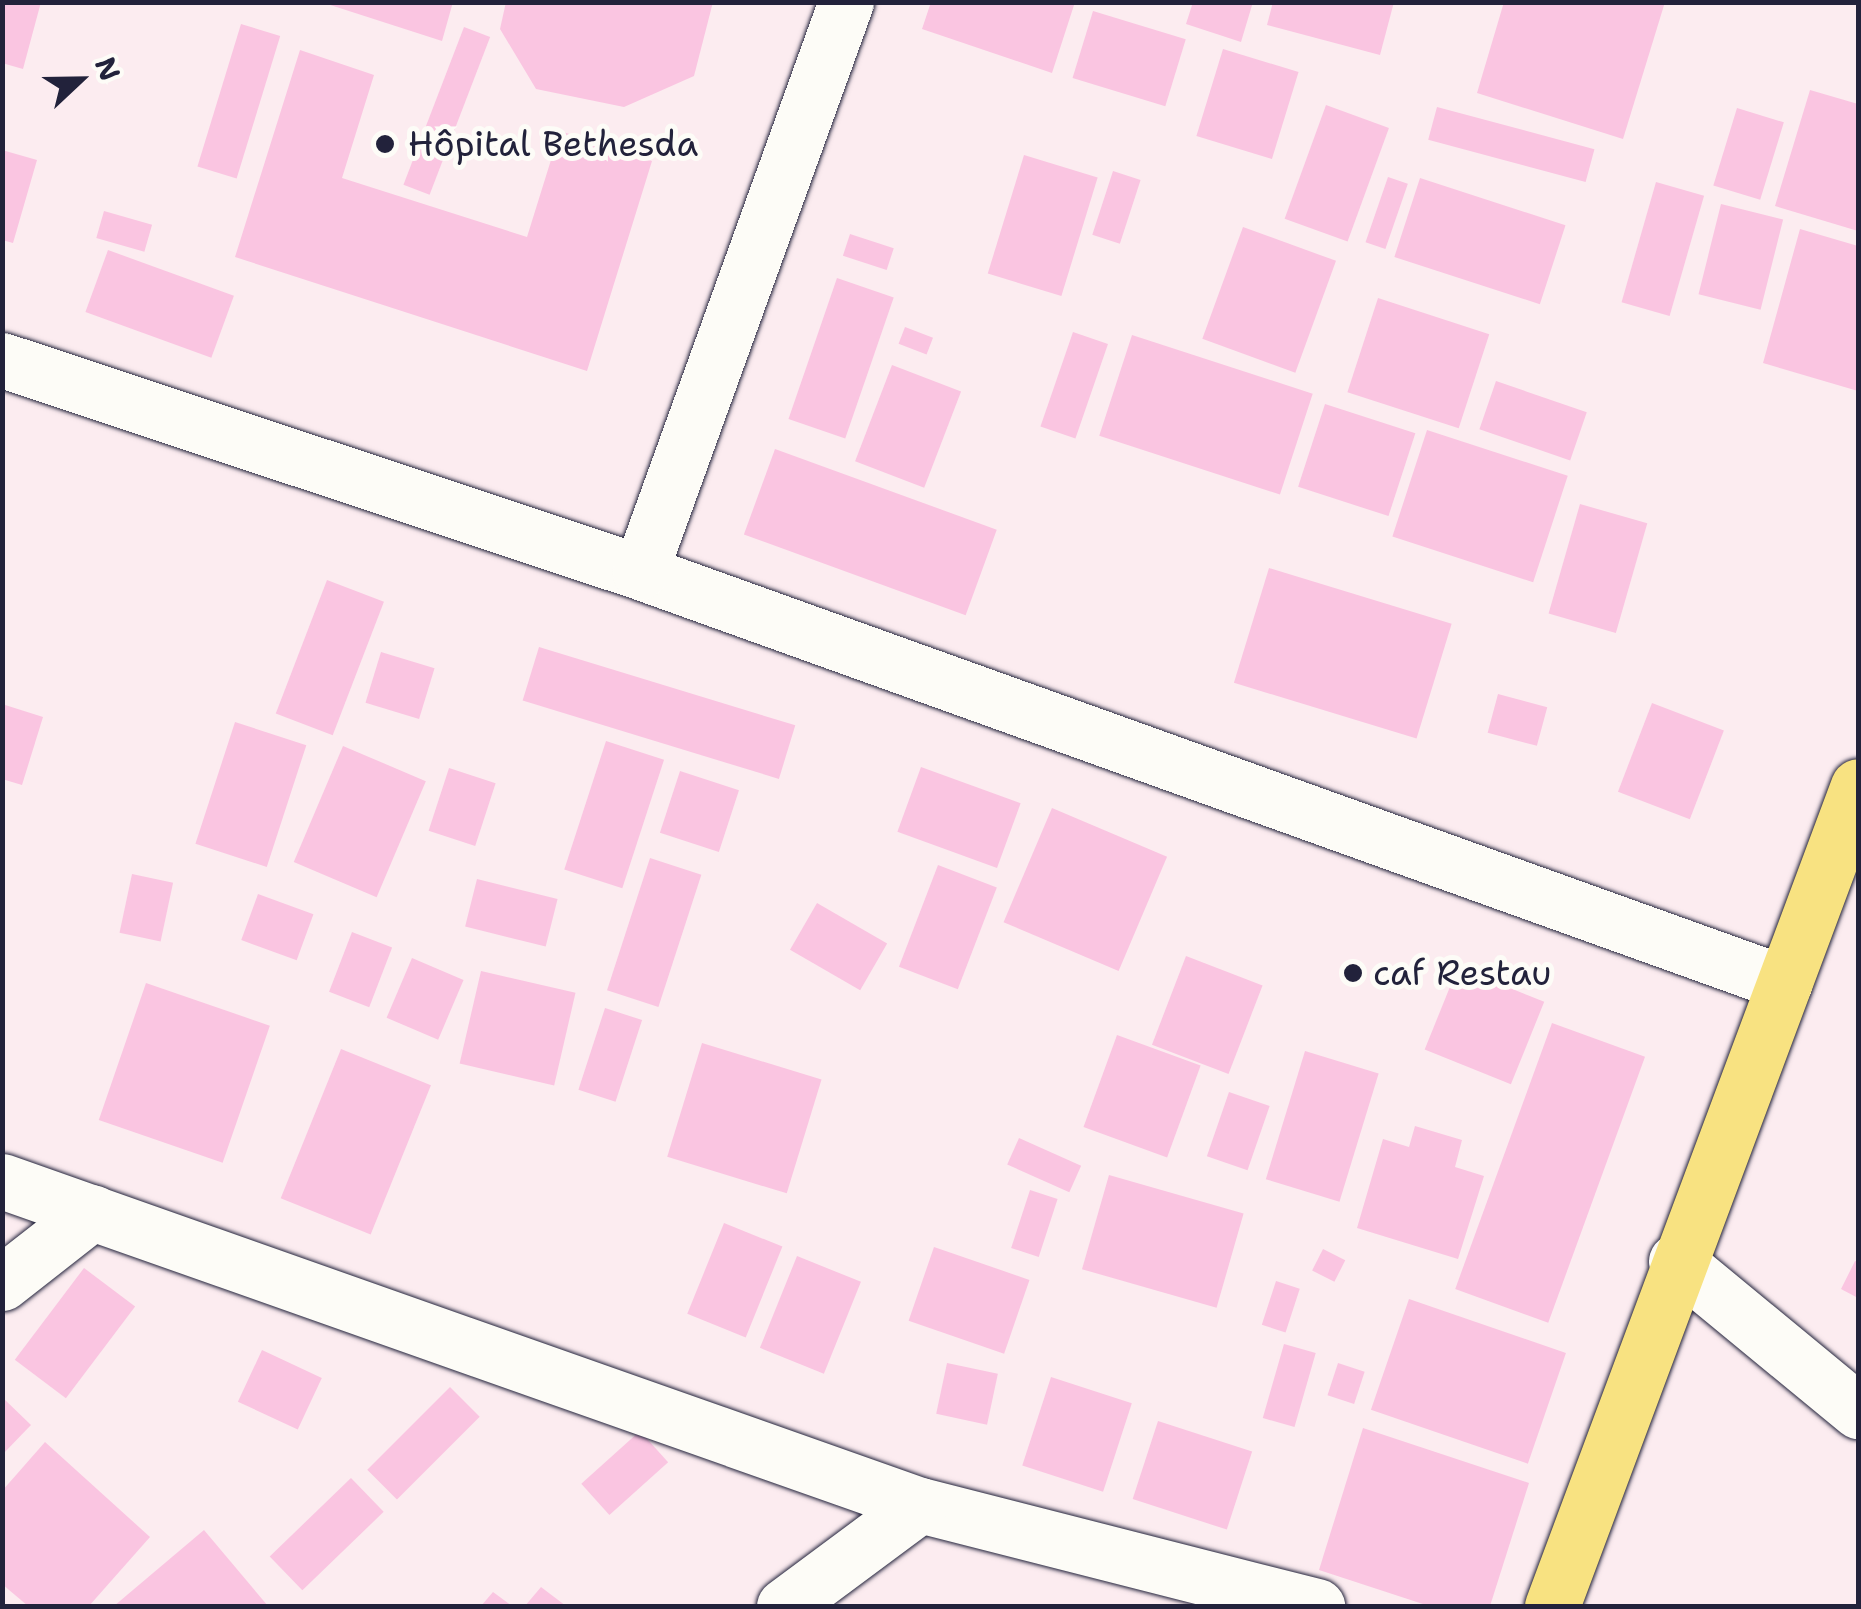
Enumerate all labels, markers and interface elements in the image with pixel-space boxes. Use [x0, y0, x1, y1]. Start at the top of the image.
north arrow [30, 30, 130, 130]
text: N [86, 51, 130, 86]
place label: Hôpital Bethesda [408, 123, 698, 165]
marker: Hôpital Bethesda [372, 131, 398, 157]
place label: caf Restau [1373, 952, 1551, 994]
marker: caf Restau [1342, 962, 1364, 984]

